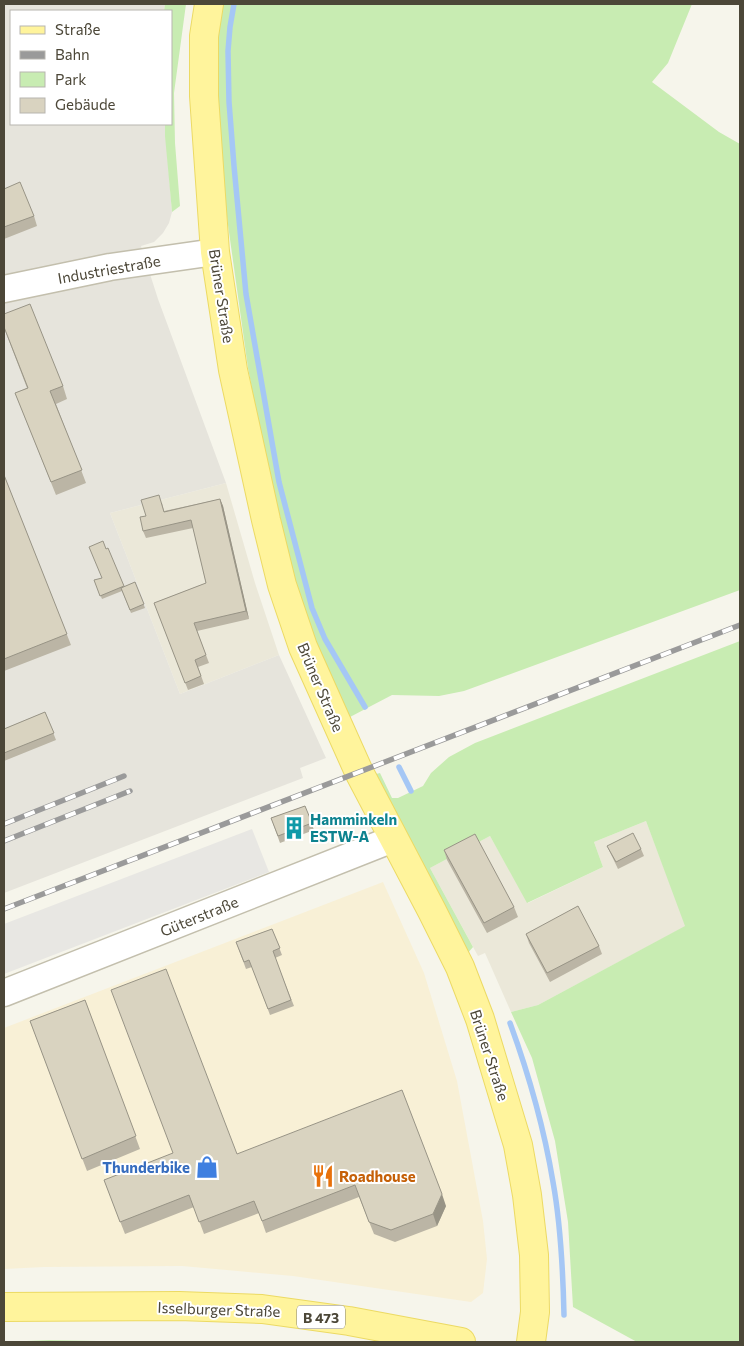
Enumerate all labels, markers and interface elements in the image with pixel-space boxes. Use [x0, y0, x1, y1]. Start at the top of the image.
legend [10, 10, 172, 125]
text: Straße [55, 20, 101, 38]
text: Bahn [55, 45, 90, 63]
text: Park [55, 70, 86, 88]
text: Gebäude [55, 95, 116, 113]
street label: Brüner Straße [206, 248, 238, 344]
street label: Industriestraße [56, 251, 162, 287]
street label: Brüner Straße [294, 640, 348, 734]
place label: Hamminkeln ESTW-A [310, 810, 397, 845]
building icon: Hamminkeln ESTW-A [281, 815, 307, 841]
street label: Güterstraße [157, 892, 241, 940]
street label: Brüner Straße [467, 1007, 513, 1103]
shop icon: Thunderbike [194, 1154, 220, 1180]
place label: Thunderbike [102, 1158, 190, 1176]
restaurant icon: Roadhouse [310, 1163, 336, 1189]
place label: Roadhouse [339, 1167, 416, 1185]
street label: Isselburger Straße [157, 1298, 281, 1320]
road number: B 473 [297, 1305, 345, 1328]

